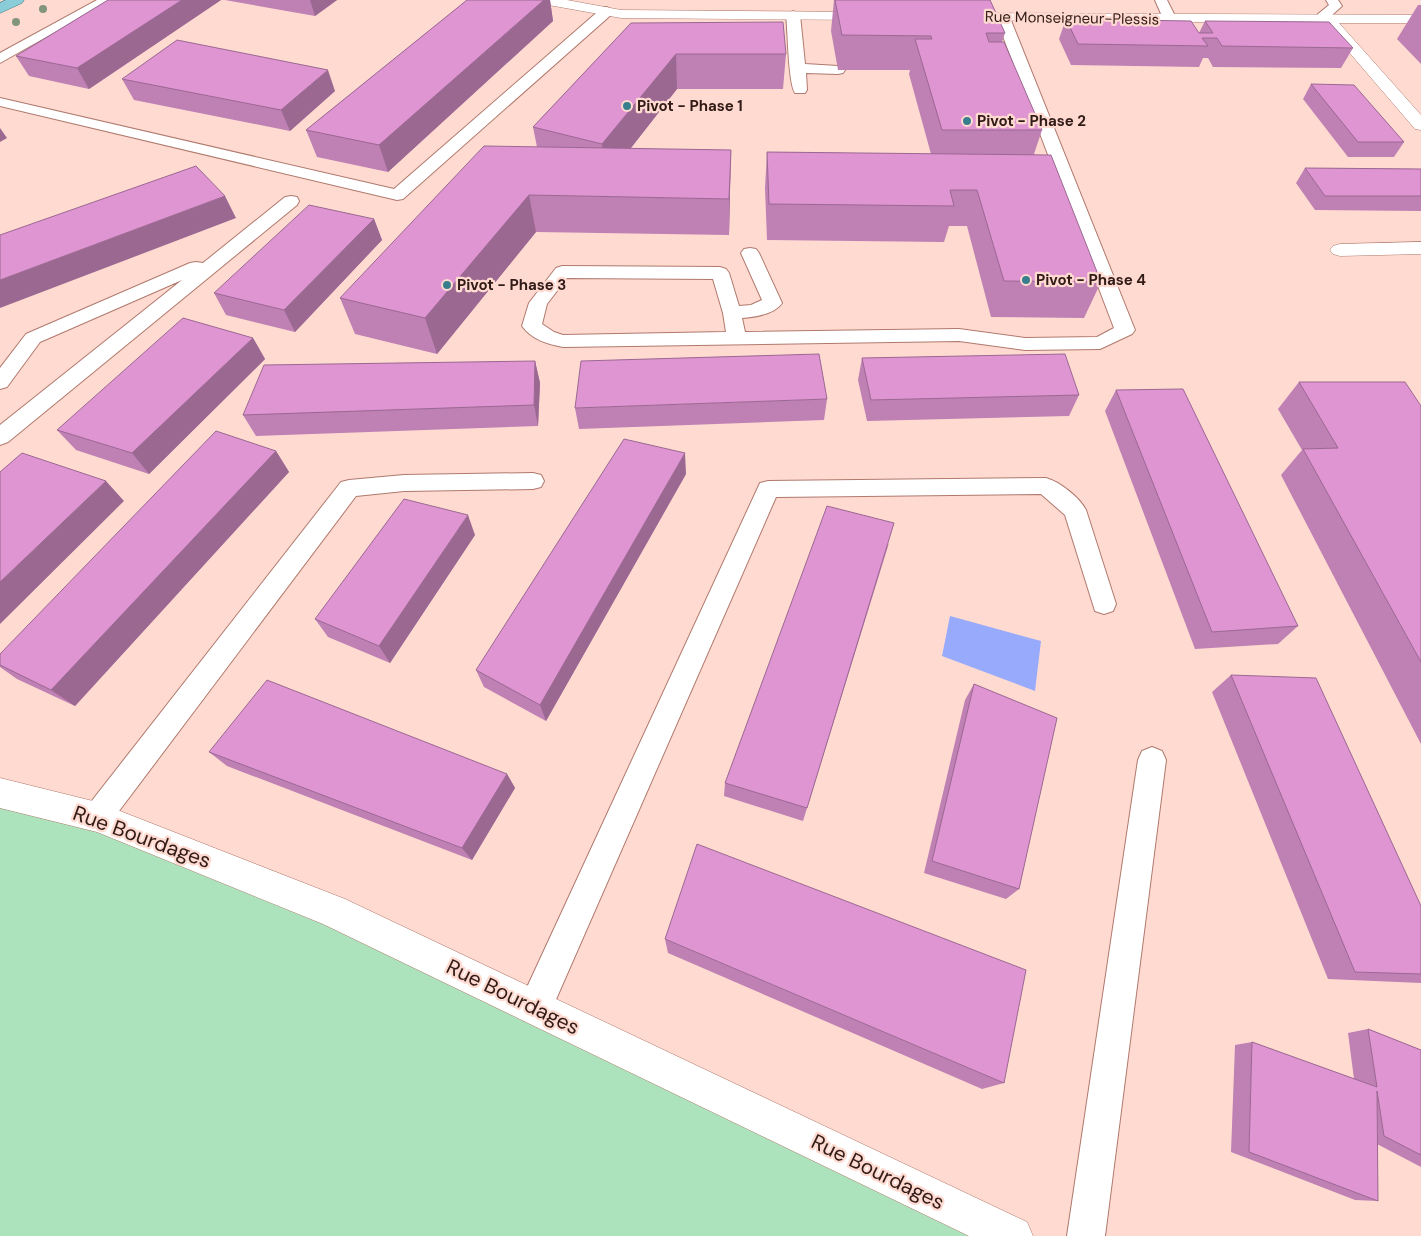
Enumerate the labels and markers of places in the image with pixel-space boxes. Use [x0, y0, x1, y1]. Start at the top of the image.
place label: Pivot - Phase 1 [637, 96, 743, 116]
marker: Pivot - Phase 1 [621, 100, 633, 112]
place label: Pivot - Phase 2 [977, 111, 1086, 131]
marker: Pivot - Phase 2 [961, 115, 973, 127]
place label: Pivot - Phase 4 [1036, 270, 1146, 290]
marker: Pivot - Phase 4 [1020, 274, 1032, 286]
place label: Pivot - Phase 3 [457, 275, 566, 295]
marker: Pivot - Phase 3 [441, 279, 453, 291]

